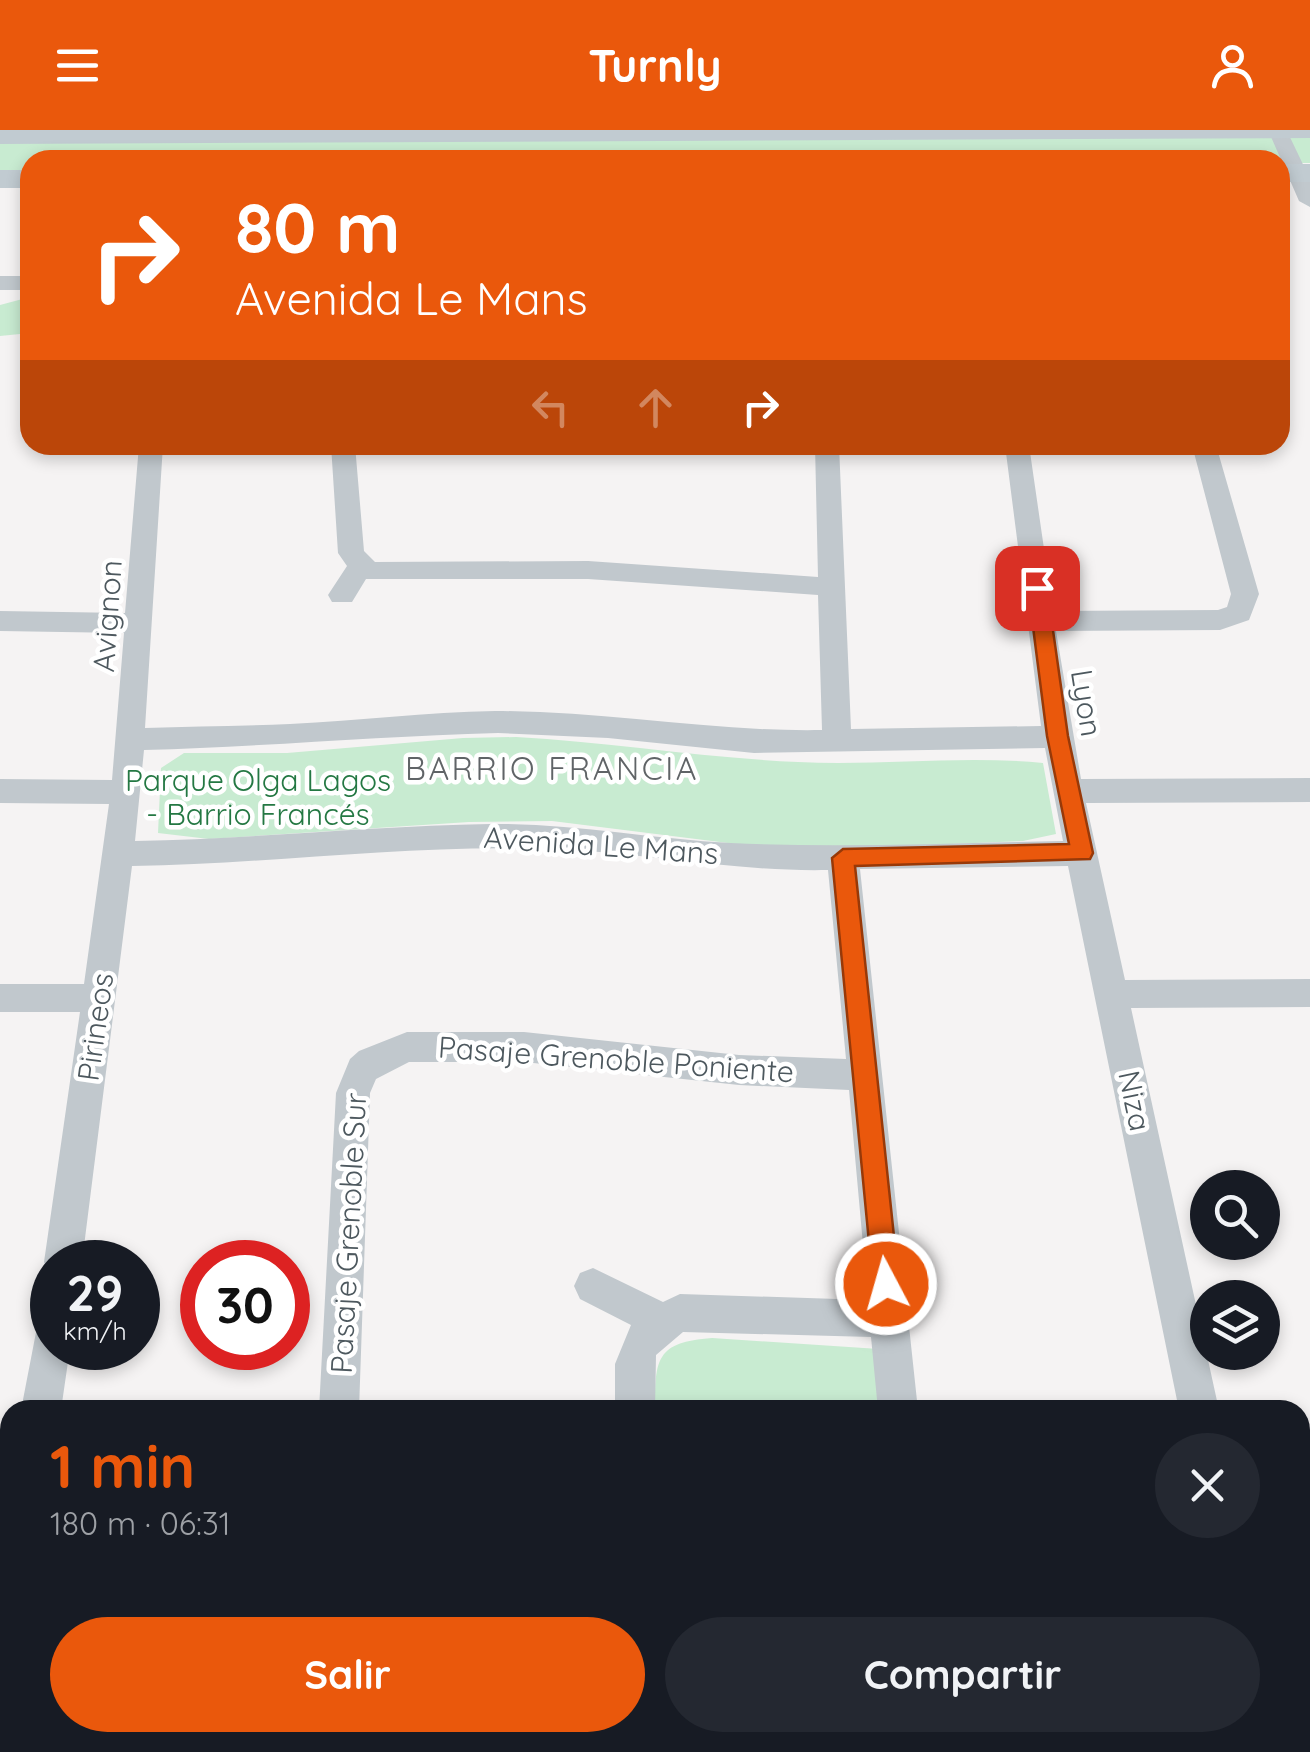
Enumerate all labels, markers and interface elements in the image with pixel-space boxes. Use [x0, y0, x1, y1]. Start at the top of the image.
text: Turnly [588, 37, 722, 93]
icon: menu [50, 38, 105, 93]
icon: person [1205, 38, 1260, 93]
text: 80 m [235, 183, 400, 271]
icon: right [70, 190, 200, 320]
text: Avenida Le Mans [235, 270, 588, 326]
icon: left [523, 380, 578, 435]
icon: ahead [628, 380, 683, 435]
icon: right [733, 380, 788, 435]
pin [995, 546, 1080, 631]
street label: Avignon [84, 559, 130, 673]
icon: arrive [1010, 561, 1065, 616]
street label: Lyon [1063, 666, 1111, 739]
district label: BARRIO FRANCIA [405, 748, 699, 788]
park label: Parque Olga Lagos - Barrio Francés [125, 761, 391, 833]
street label: Avenida Le Mans [482, 818, 720, 872]
street label: Pirineos [69, 970, 121, 1083]
street label: Pasaje Grenoble Poniente [437, 1028, 795, 1090]
street label: Niza [1110, 1067, 1160, 1134]
street label: Pasaje Grenoble Sur [322, 1091, 374, 1374]
map controls [1190, 1170, 1280, 1370]
button: search [1190, 1170, 1280, 1260]
position arrow [834, 1232, 938, 1336]
speed limit sign: 30 [180, 1240, 310, 1370]
text: 29 [67, 1261, 123, 1324]
button: layers [1190, 1280, 1280, 1370]
text: km/h [63, 1315, 127, 1346]
text: 1 min [50, 1428, 195, 1503]
button: close [1155, 1433, 1260, 1538]
text: 180 m · 06:31 [50, 1503, 231, 1543]
button: Salir [50, 1617, 645, 1732]
button: Compartir [665, 1617, 1260, 1732]

